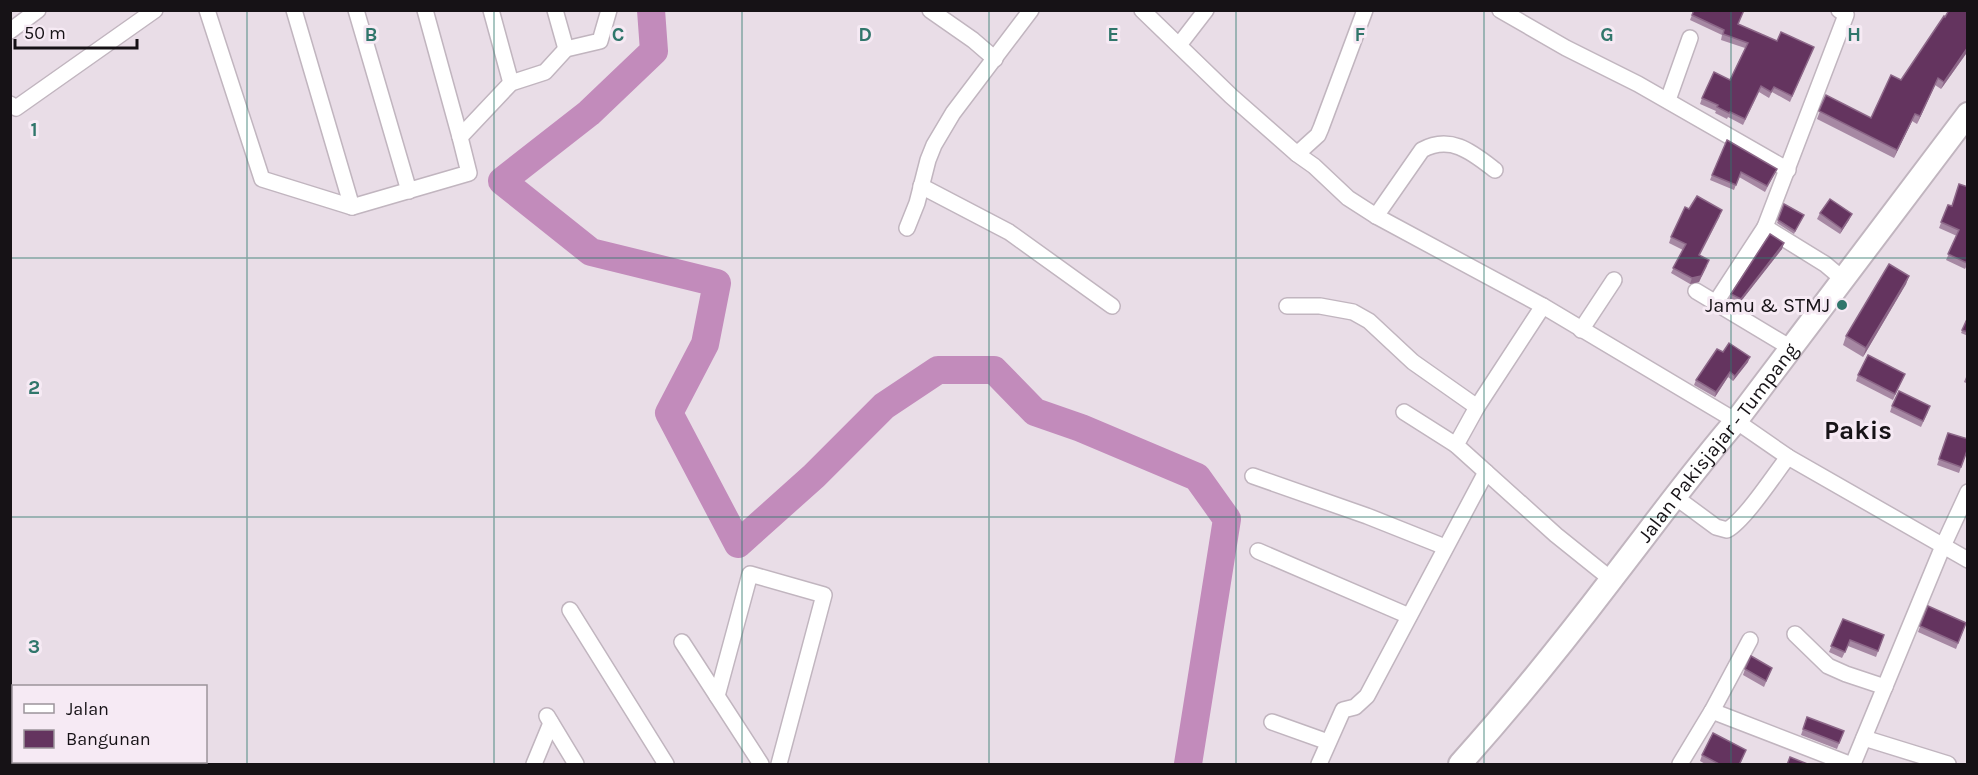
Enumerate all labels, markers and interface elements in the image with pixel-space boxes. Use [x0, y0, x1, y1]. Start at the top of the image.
scale bar [15, 12, 136, 50]
text: 50 m [24, 22, 66, 44]
text: B [365, 23, 377, 46]
text: C [612, 23, 624, 46]
text: D [858, 23, 872, 46]
text: E [1107, 23, 1119, 46]
text: F [1355, 23, 1366, 46]
text: G [1600, 23, 1614, 46]
text: H [1847, 23, 1861, 46]
text: 1 [30, 118, 38, 141]
place label: Jamu & STMJ [1705, 294, 1830, 317]
marker: Jamu & STMJ [1835, 298, 1849, 312]
street label: Jalan Pakisjajar - Tumpang [1633, 338, 1802, 547]
text: 2 [28, 376, 40, 399]
district label: Pakis [1824, 415, 1892, 446]
text: 3 [28, 635, 40, 658]
legend [12, 685, 207, 763]
text: Jalan [66, 698, 109, 720]
text: Bangunan [66, 728, 151, 750]

